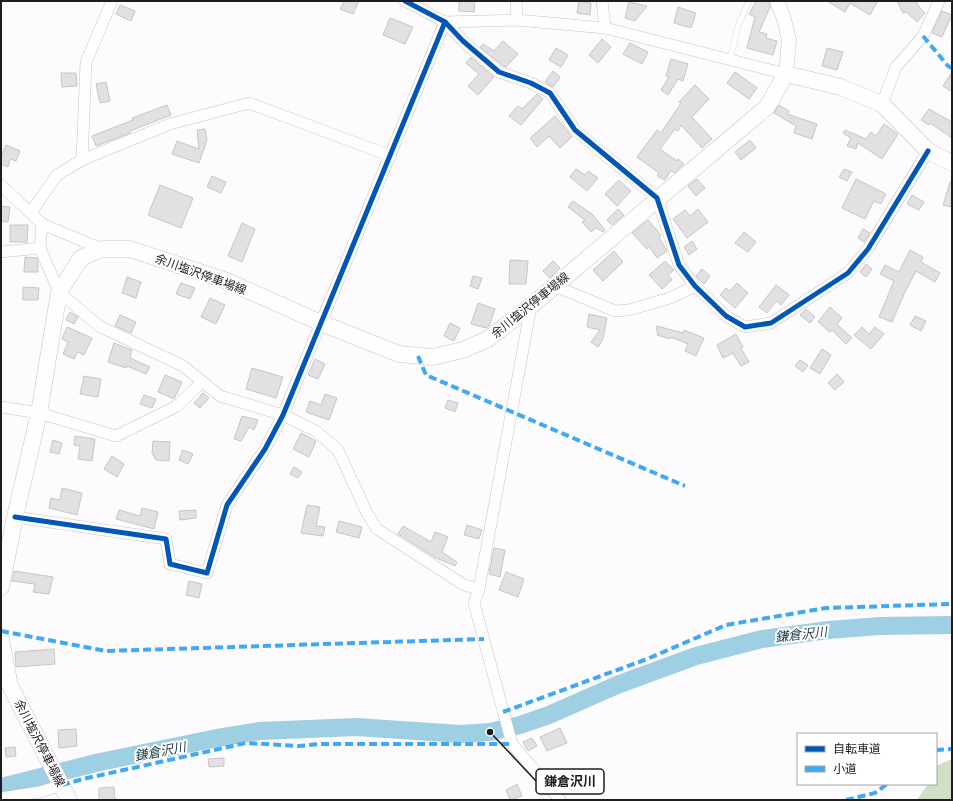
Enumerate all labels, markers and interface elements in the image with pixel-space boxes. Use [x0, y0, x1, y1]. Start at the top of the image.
street label: 余川塩沢停車場線 [153, 251, 249, 297]
street label: 余川塩沢停車場線 [488, 269, 572, 341]
water label: 鎌倉沢川 [774, 623, 830, 645]
street label: 余川塩沢停車場線 [12, 697, 68, 789]
legend [797, 733, 937, 785]
water label: 鎌倉沢川 [133, 738, 189, 764]
text: 自転車道 [833, 741, 881, 756]
text: 小道 [833, 761, 857, 776]
callout: 鎌倉沢川 [536, 769, 604, 794]
text: 鎌倉沢川 [544, 773, 596, 789]

